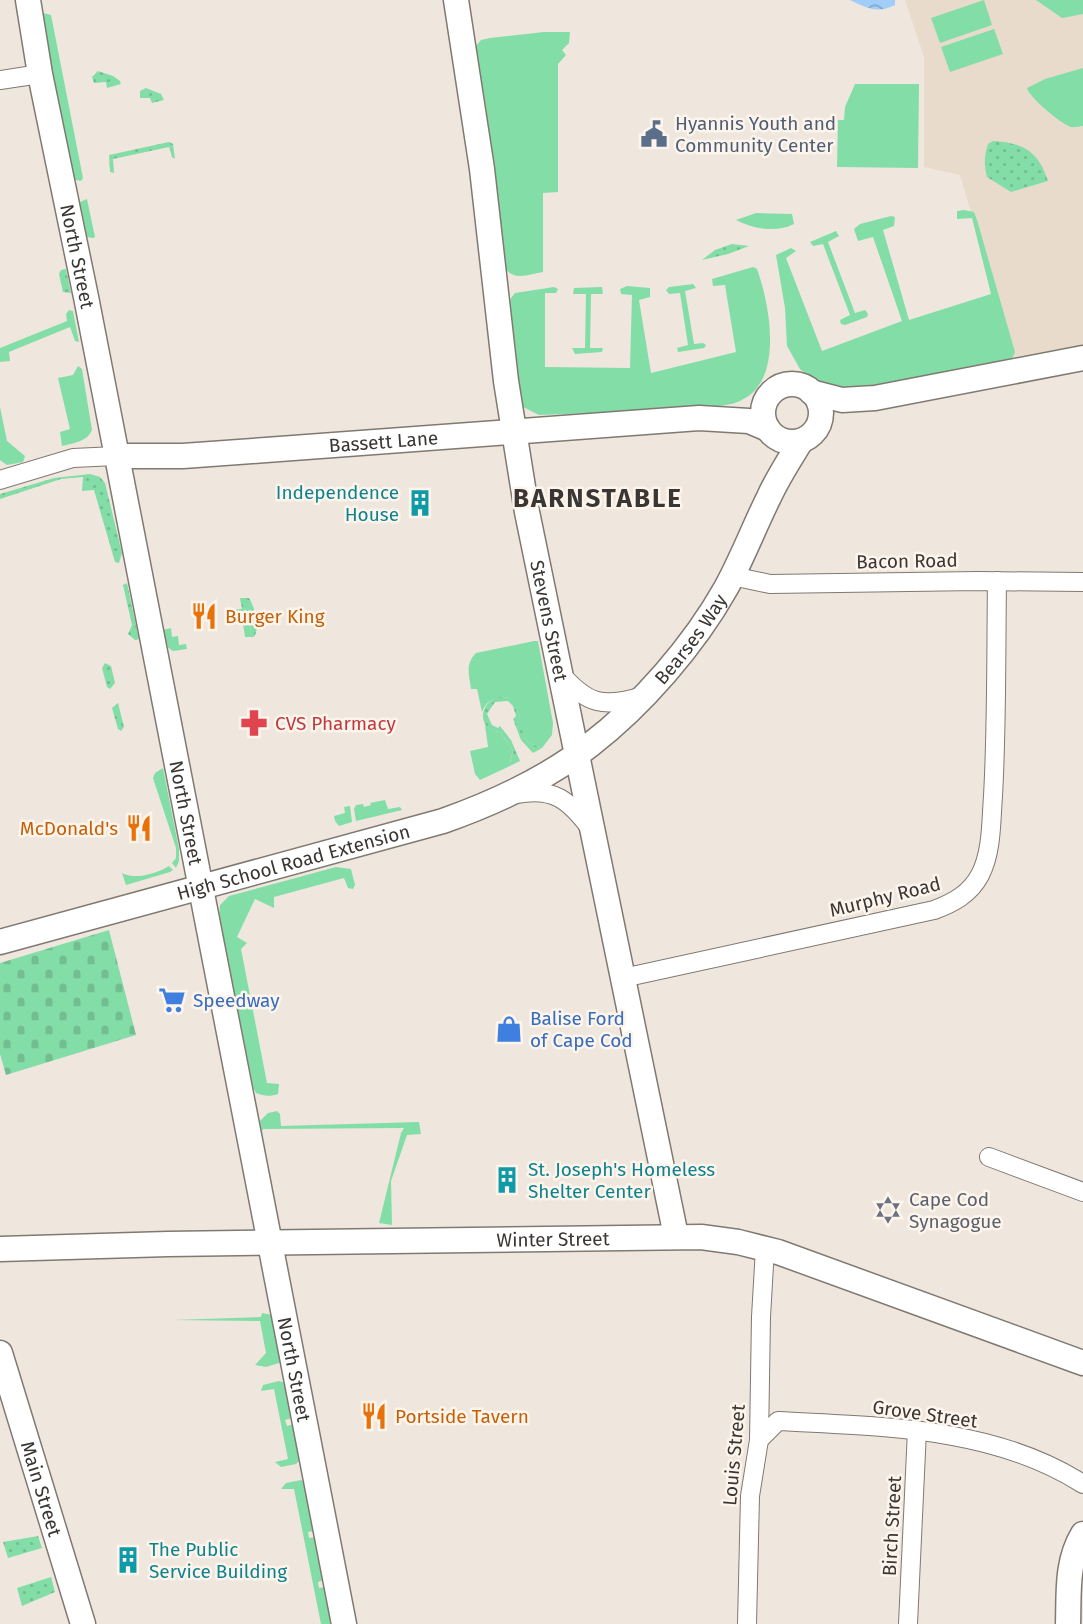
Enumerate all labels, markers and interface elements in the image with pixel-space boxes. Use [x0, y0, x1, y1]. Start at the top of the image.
place label: Hyannis Youth and Community Center [675, 112, 836, 157]
public building icon: Hyannis Youth and Community Center [639, 119, 669, 149]
street label: North Street [56, 202, 99, 310]
street label: Bassett Lane [328, 426, 439, 457]
place label: Independence House [276, 481, 399, 526]
district label: BARNSTABLE [513, 483, 683, 514]
building icon: Independence House [405, 488, 435, 518]
street label: Bacon Road [856, 549, 958, 573]
street label: Stevens Street [526, 558, 573, 684]
street label: Bearses Way [649, 589, 732, 689]
restaurant icon: Burger King [189, 601, 219, 631]
place label: Burger King [225, 605, 325, 628]
pharmacy icon: CVS Pharmacy [239, 708, 269, 738]
place label: CVS Pharmacy [275, 712, 396, 735]
street label: North Street [165, 758, 208, 867]
restaurant icon: McDonald's [124, 813, 154, 843]
place label: McDonald's [20, 817, 118, 840]
street label: High School Road Extension [174, 819, 412, 905]
street label: Murphy Road [827, 872, 943, 922]
supermarket icon: Speedway [157, 985, 187, 1015]
place label: Speedway [193, 989, 280, 1012]
place label: Balise Ford of Cape Cod [530, 1007, 633, 1052]
shop icon: Balise Ford of Cape Cod [494, 1014, 524, 1044]
place label: St. Joseph's Homeless Shelter Center [528, 1158, 715, 1203]
building icon: St. Joseph's Homeless Shelter Center [492, 1165, 522, 1195]
place label: Cape Cod Synagogue [909, 1188, 1002, 1233]
synagogue icon: Cape Cod Synagogue [873, 1195, 903, 1225]
street label: Winter Street [496, 1227, 610, 1251]
street label: North Street [273, 1315, 316, 1424]
street label: Grove Street [871, 1395, 979, 1433]
restaurant icon: Portside Tavern [359, 1401, 389, 1431]
street label: Louis Street [718, 1403, 750, 1507]
place label: Portside Tavern [395, 1405, 529, 1428]
street label: Main Street [16, 1438, 67, 1539]
street label: Birch Street [878, 1475, 906, 1577]
place label: The Public Service Building [149, 1538, 287, 1583]
building icon: The Public Service Building [113, 1545, 143, 1575]

